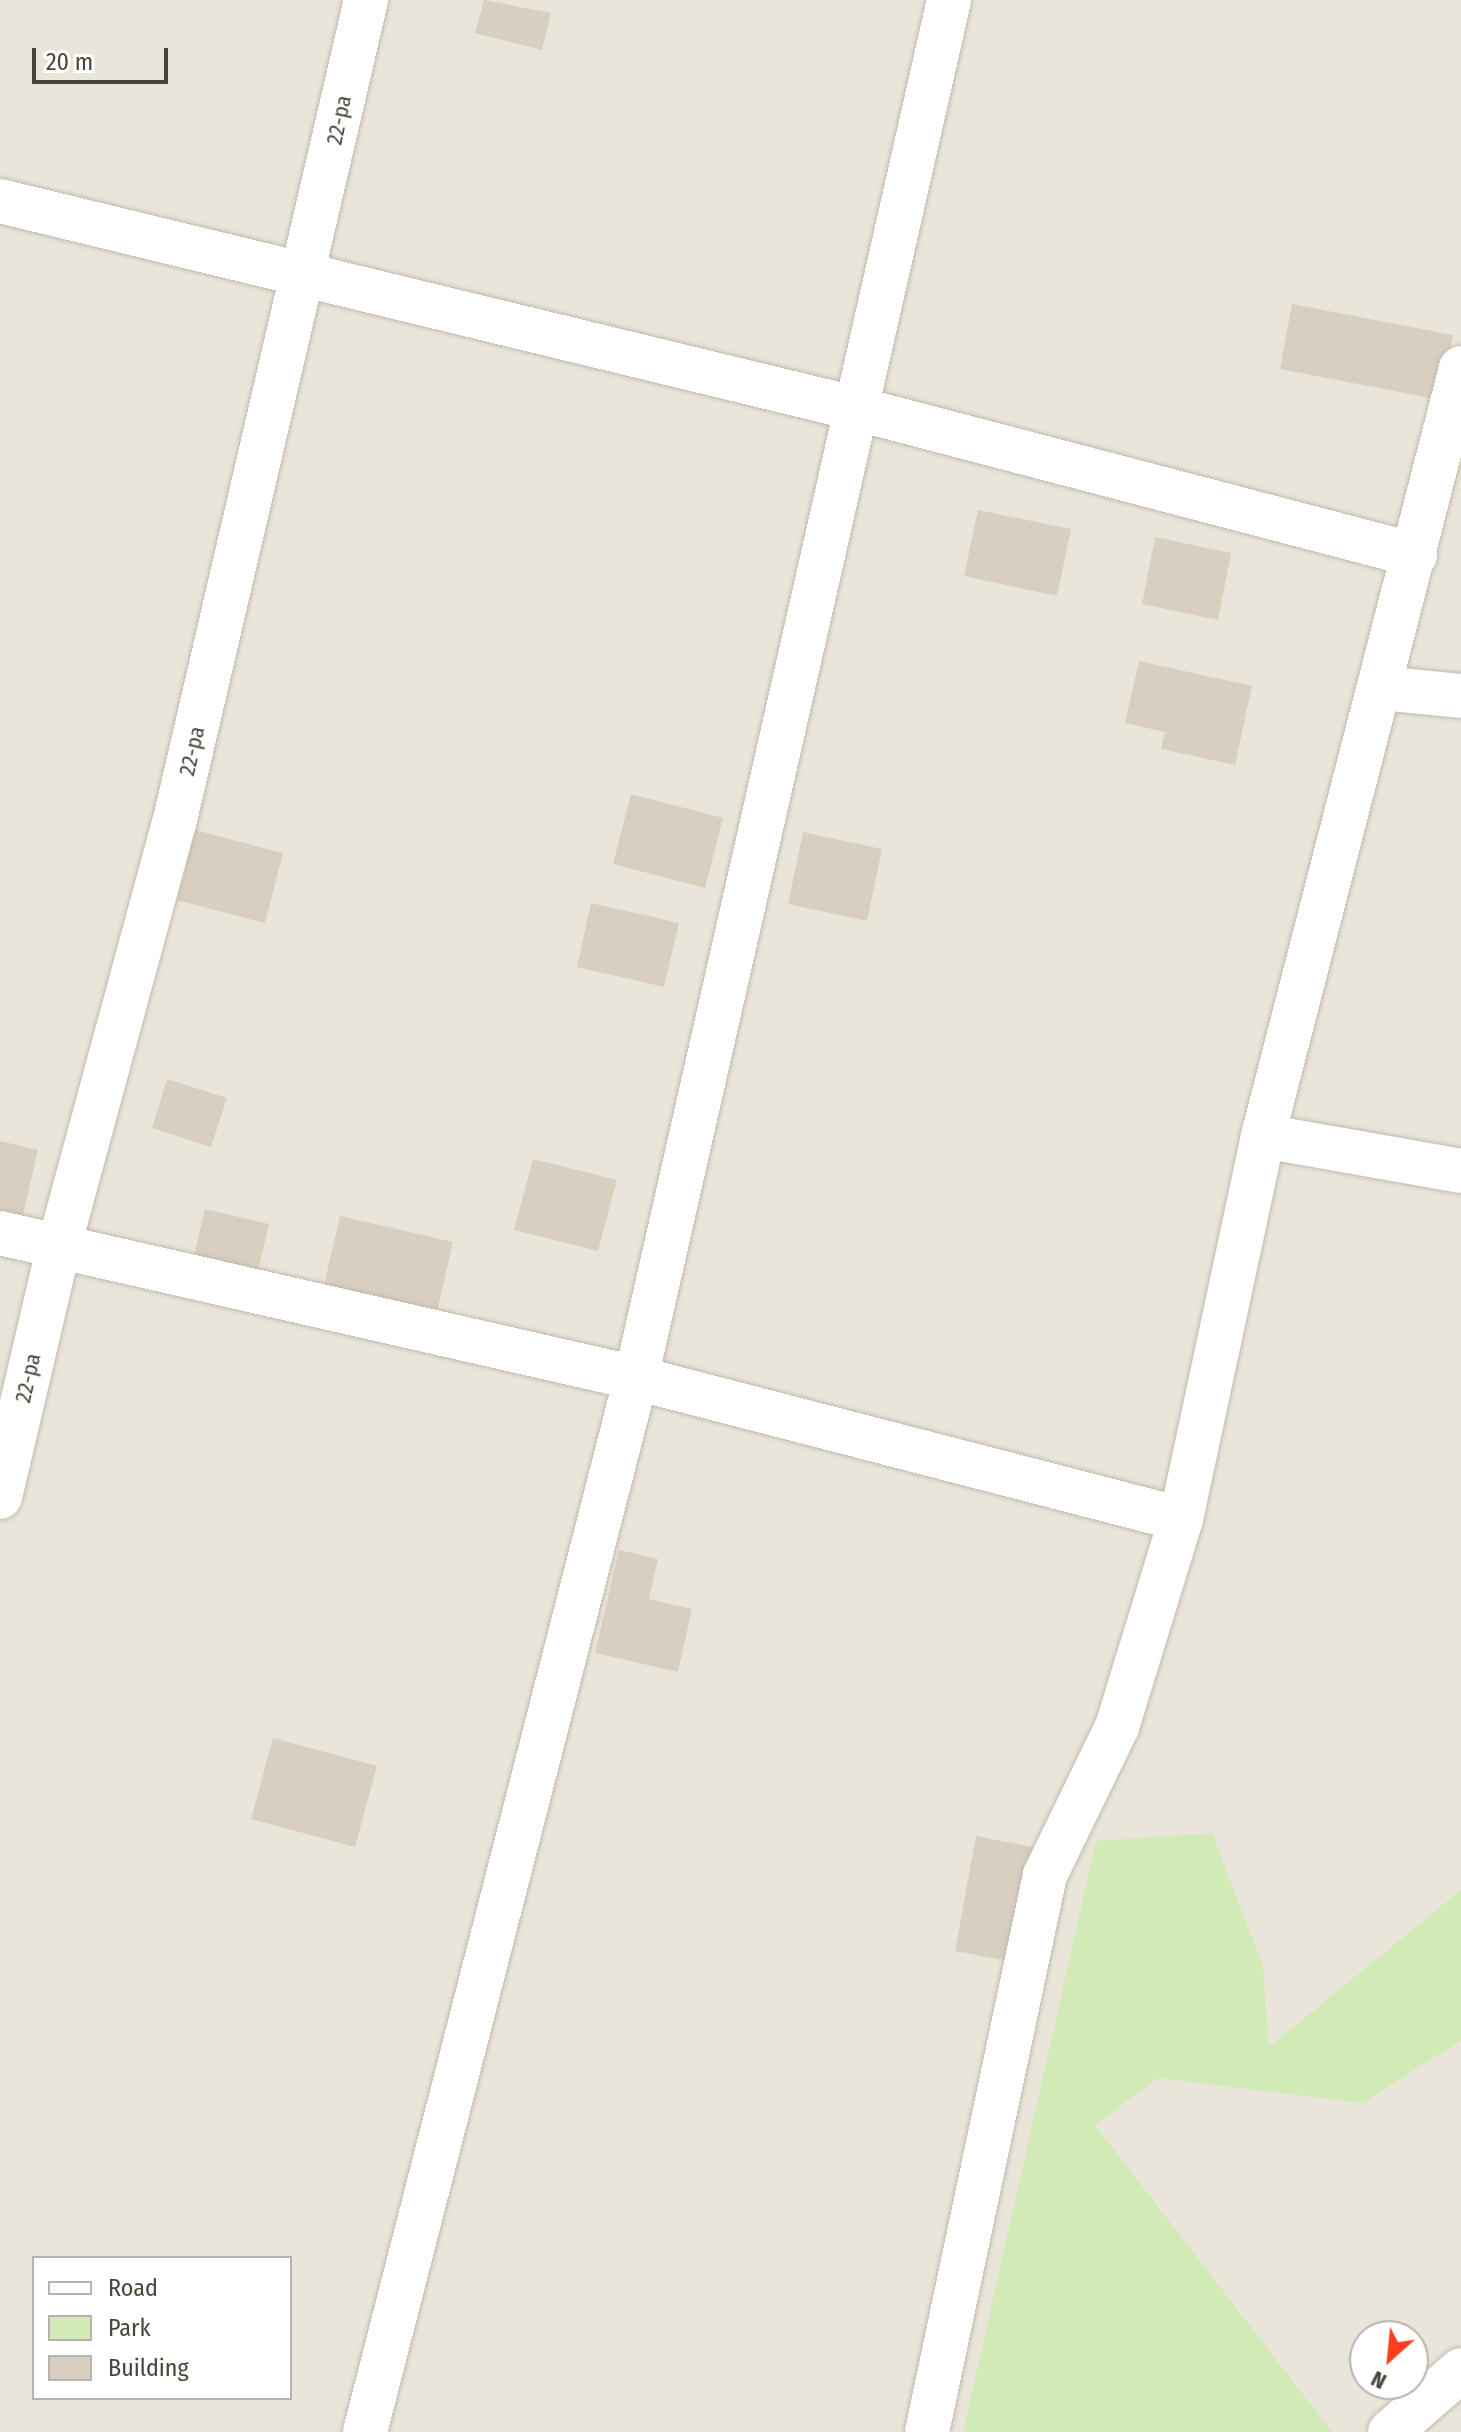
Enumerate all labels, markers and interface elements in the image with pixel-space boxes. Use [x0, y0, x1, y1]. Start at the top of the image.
scale bar [36, 32, 172, 82]
text: 20 m [46, 48, 93, 76]
street label: 22-ра [321, 93, 357, 147]
street label: 22-ра [174, 724, 210, 778]
street label: 22-ра [10, 1351, 46, 1405]
legend [32, 2256, 292, 2400]
text: Road [108, 2274, 158, 2302]
text: Park [108, 2314, 151, 2342]
north arrow [1349, 2320, 1429, 2400]
text: Building [108, 2354, 189, 2382]
text: N [1367, 2365, 1391, 2395]

